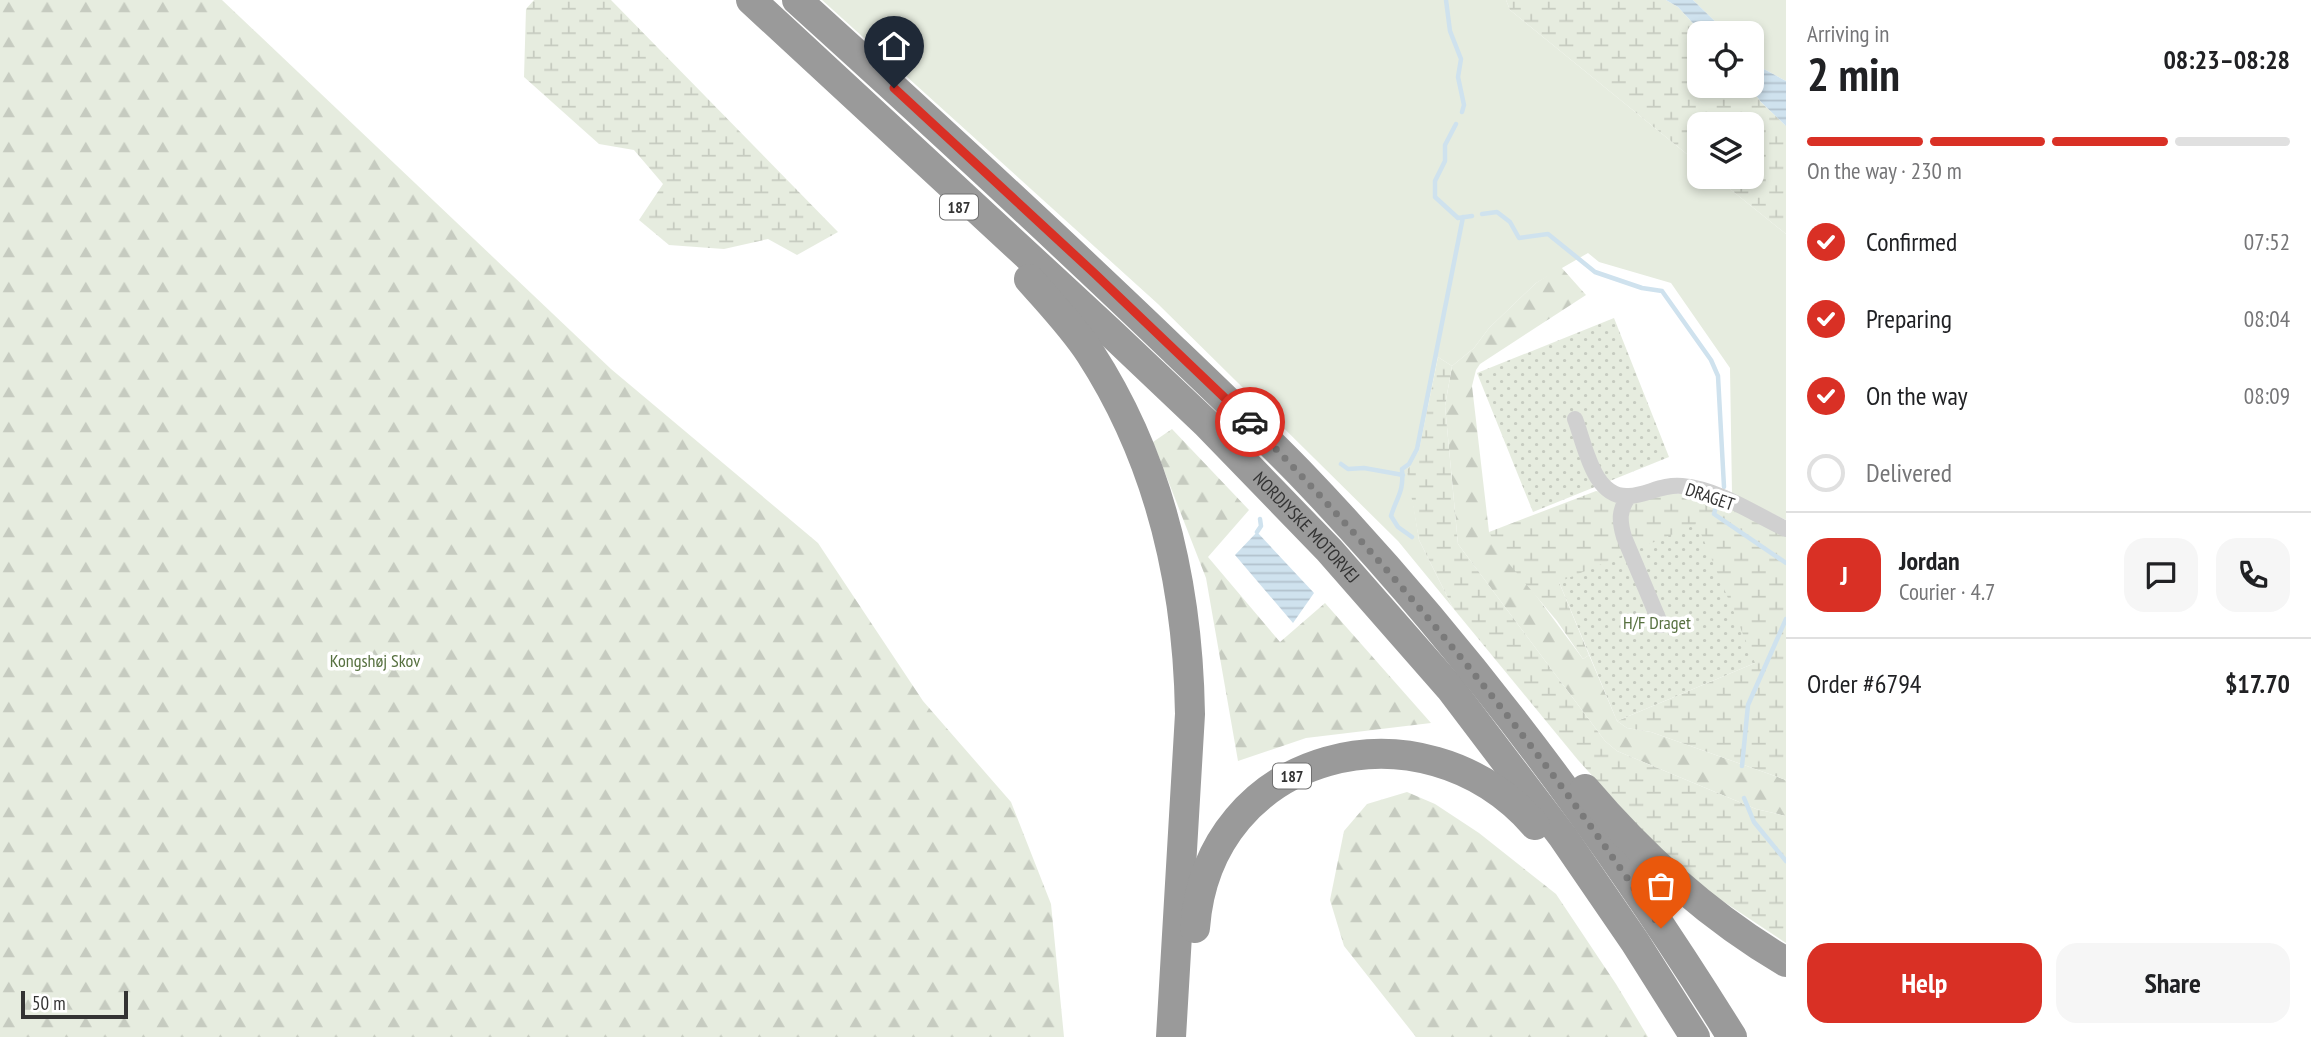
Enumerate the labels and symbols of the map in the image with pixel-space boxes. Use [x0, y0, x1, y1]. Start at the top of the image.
pin [864, 16, 924, 88]
road number: 187 [940, 195, 978, 220]
courier [1215, 387, 1285, 457]
street label: NORDJYSKE MOTORVEJ [1248, 467, 1365, 588]
street label: DRAGET [1683, 477, 1738, 516]
park label: H/F Draget [1623, 611, 1691, 634]
park label: Kongshøj Skov [330, 649, 420, 672]
road number: 187 [1273, 764, 1311, 789]
pin [1631, 856, 1691, 928]
scale bar [21, 988, 128, 1020]

